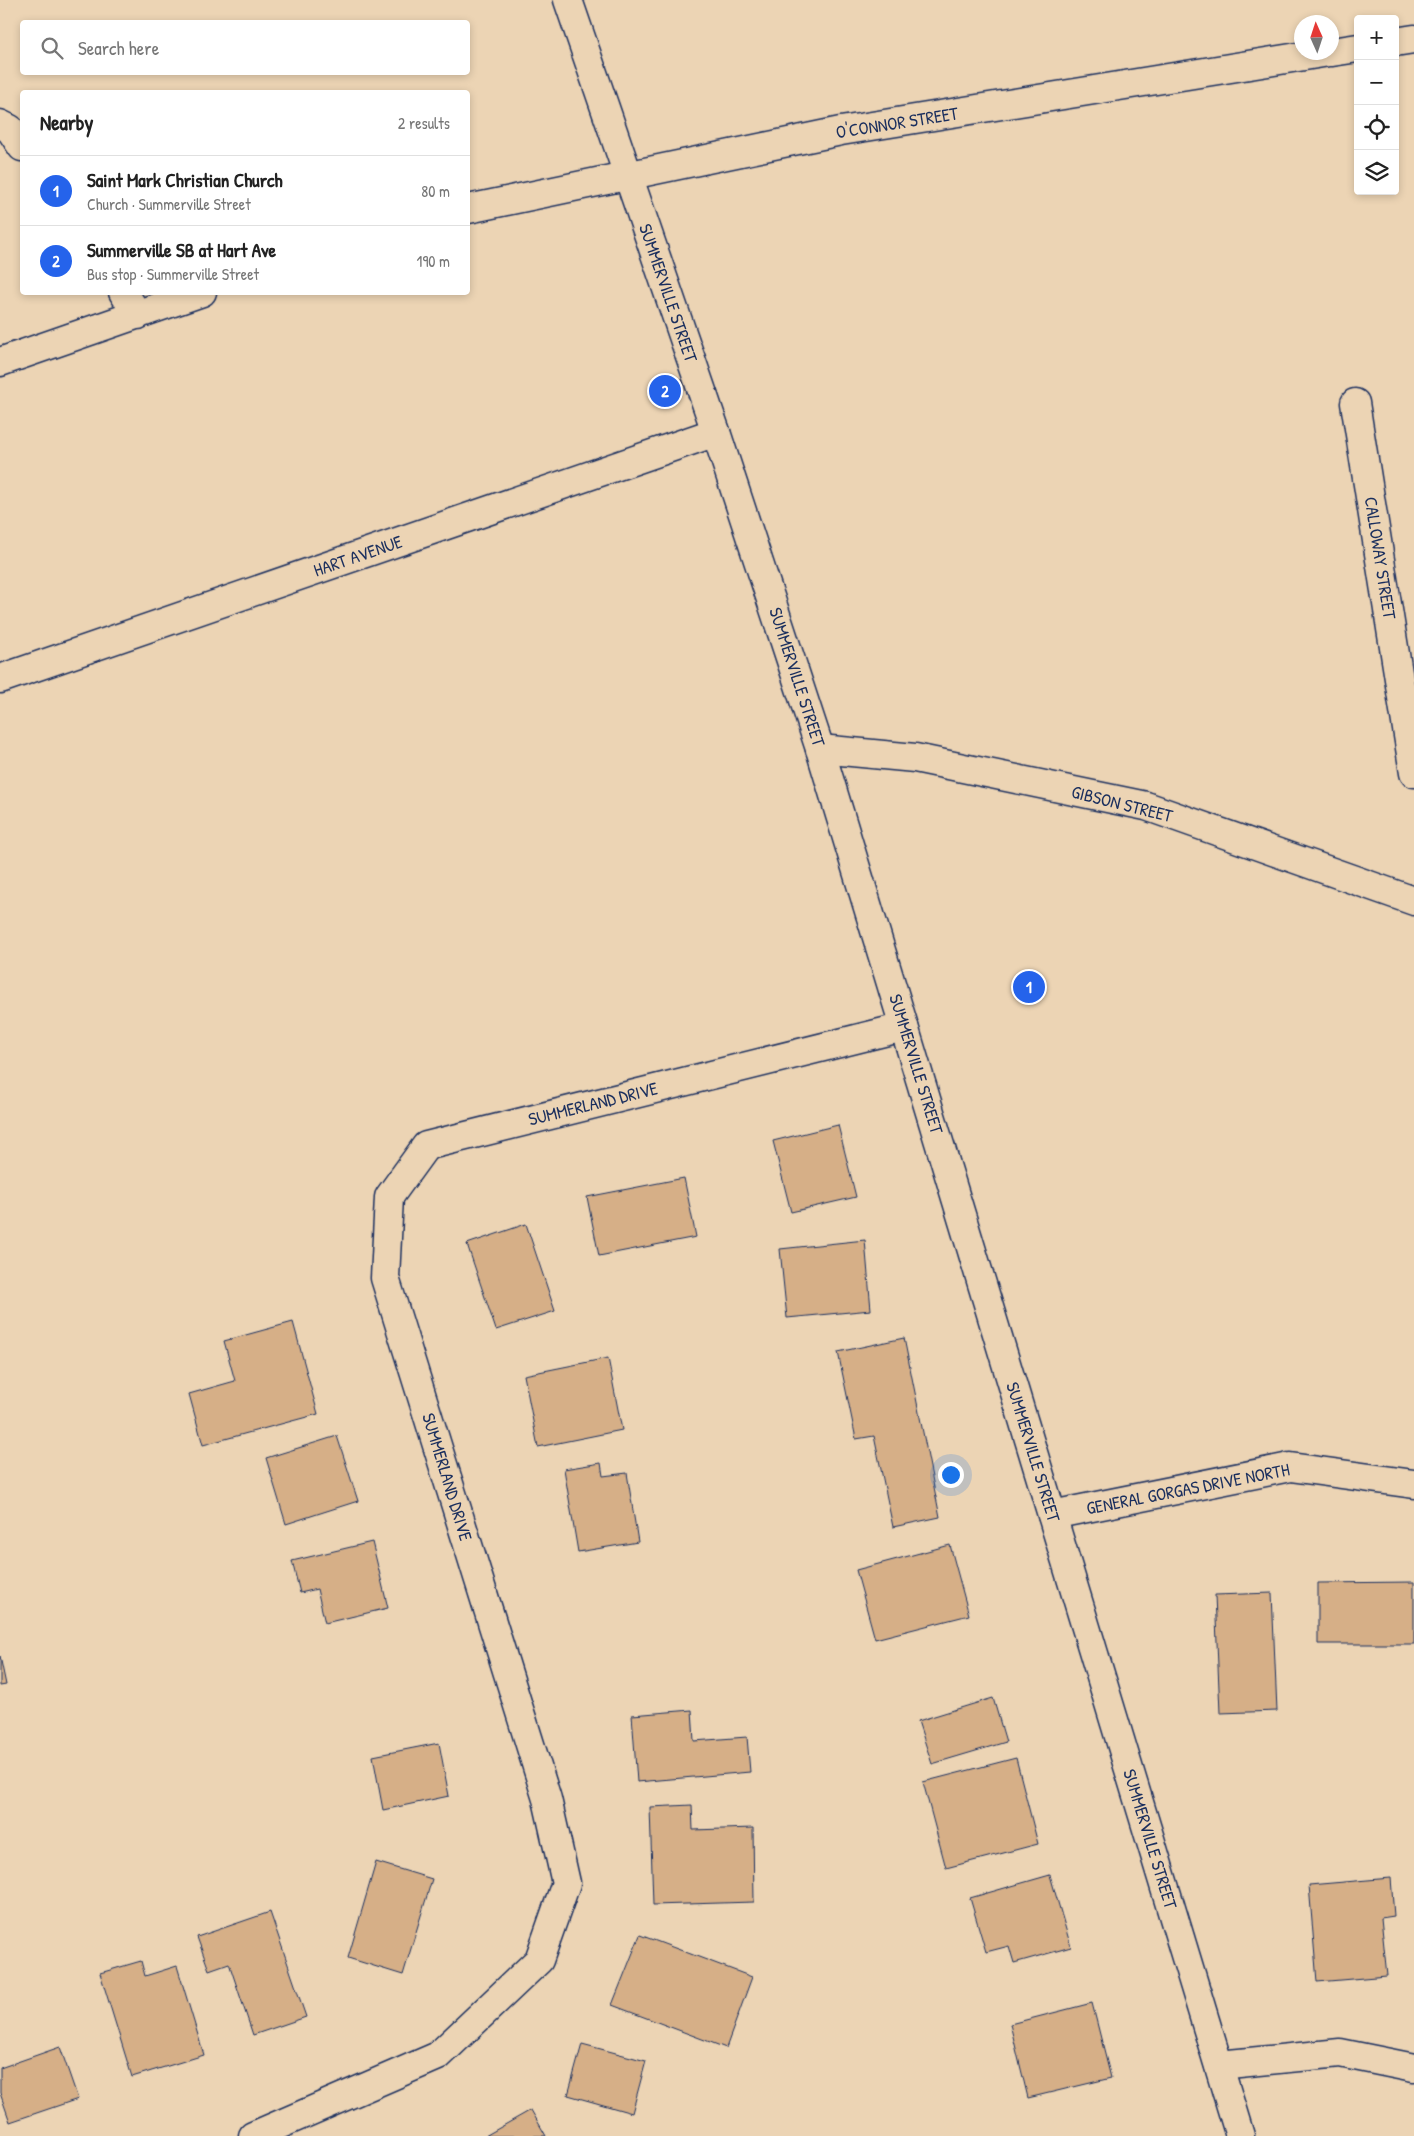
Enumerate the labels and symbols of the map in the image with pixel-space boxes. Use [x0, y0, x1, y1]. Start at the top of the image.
north arrow [1294, 15, 1339, 60]
street label: O'CONNOR STREET [834, 100, 960, 145]
street label: SUMMERVILLE STREET [633, 220, 704, 366]
pin: 2 [649, 372, 681, 410]
street label: CALLOWAY STREET [1359, 495, 1403, 621]
street label: HART AVENUE [310, 529, 406, 582]
street label: SUMMERVILLE STREET [763, 604, 832, 750]
street label: GIBSON STREET [1069, 779, 1176, 828]
pin: 1 [1013, 968, 1045, 1006]
street label: SUMMERVILLE STREET [883, 991, 950, 1137]
street label: SUMMERLAND DRIVE [526, 1075, 660, 1132]
street label: SUMMERVILLE STREET [1000, 1379, 1067, 1525]
street label: SUMMERLAND DRIVE [416, 1410, 479, 1544]
street label: GENERAL GORGAS DRIVE NORTH [1084, 1457, 1292, 1520]
your location [938, 1462, 964, 1488]
street label: SUMMERVILLE STREET [1117, 1766, 1184, 1912]

